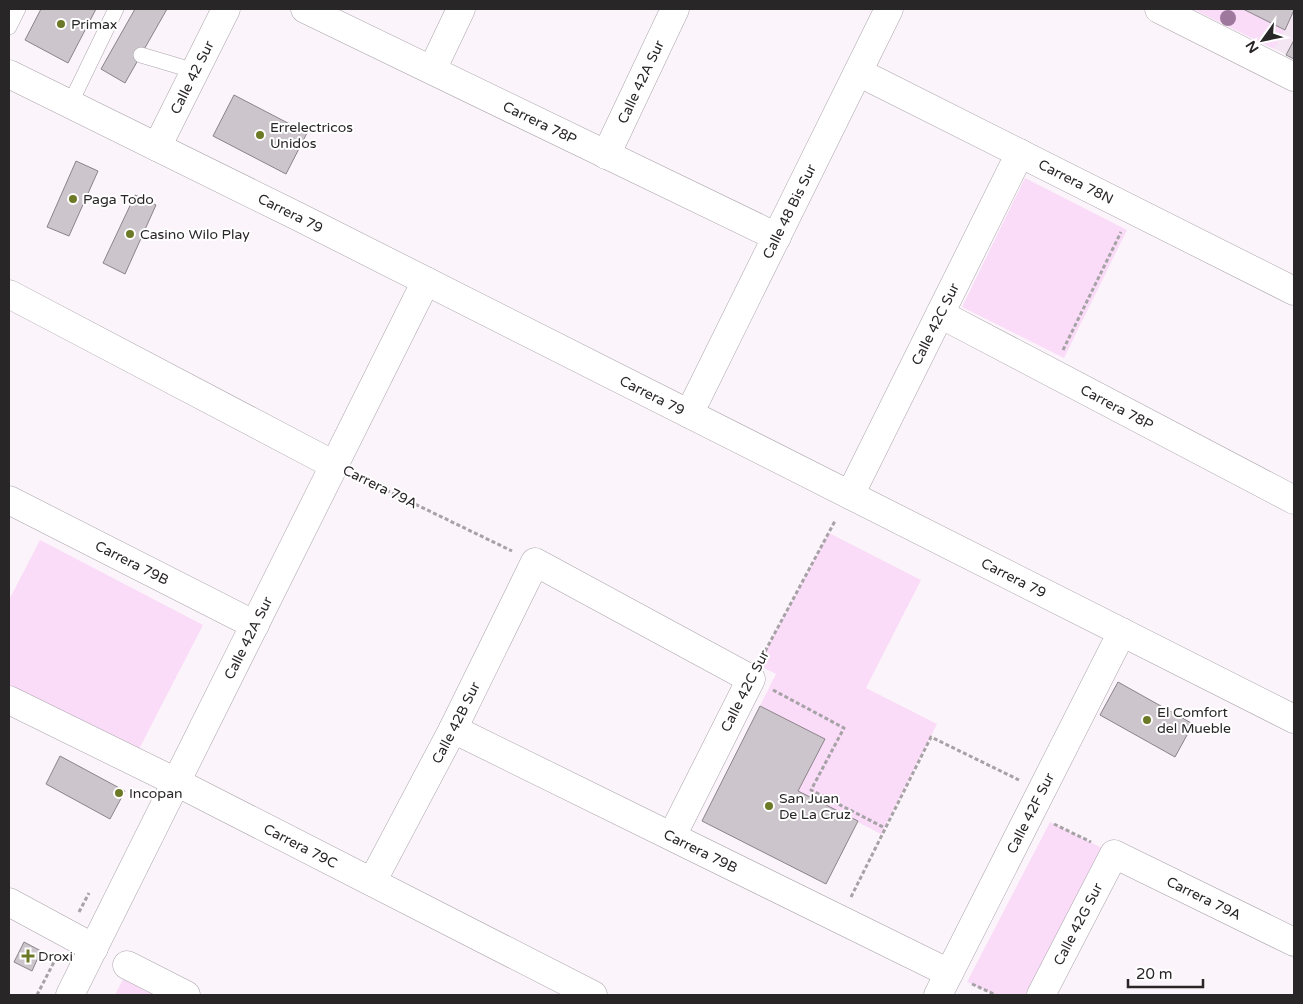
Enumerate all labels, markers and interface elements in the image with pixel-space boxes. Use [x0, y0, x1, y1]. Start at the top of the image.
north arrow [1238, 15, 1288, 65]
place label: Primax [71, 16, 117, 33]
marker: Primax [55, 18, 67, 30]
street label: Calle 42 Sur [166, 37, 218, 117]
street label: Calle 42A Sur [614, 37, 668, 126]
text: N [1242, 37, 1263, 56]
street label: Carrera 78P [500, 97, 580, 148]
place label: Errelectricos Unidos [270, 119, 353, 152]
marker: Errelectricos Unidos [254, 129, 266, 141]
street label: Carrera 78N [1036, 156, 1116, 207]
street label: Calle 48 Bis Sur [759, 161, 820, 261]
street label: Carrera 79 [255, 190, 326, 236]
place label: Paga Todo [83, 191, 154, 208]
marker: Paga Todo [67, 193, 79, 205]
place label: Casino Wilo Play [140, 226, 250, 243]
marker: Casino Wilo Play [124, 228, 136, 240]
street label: Calle 42C Sur [907, 280, 963, 368]
street label: Carrera 79 [617, 372, 688, 419]
street label: Carrera 78P [1078, 381, 1156, 433]
street label: Carrera 79A [340, 462, 420, 512]
street label: Carrera 79B [92, 537, 172, 588]
street label: Carrera 79 [979, 554, 1049, 601]
street label: Calle 42A Sur [220, 593, 276, 682]
street label: Calle 42C Sur [717, 647, 773, 735]
street label: Calle 42B Sur [428, 678, 484, 766]
place label: El Comfort del Mueble [1157, 704, 1231, 737]
marker: El Comfort del Mueble [1141, 714, 1153, 726]
street label: Calle 42F Sur [1003, 769, 1058, 856]
place label: Incopan [129, 785, 183, 802]
marker: Incopan [113, 787, 125, 799]
place label: San Juan De La Cruz [779, 790, 851, 823]
marker: San Juan De La Cruz [763, 800, 775, 812]
street label: Carrera 79C [261, 820, 340, 872]
street label: Carrera 79B [661, 825, 740, 876]
street label: Carrera 79A [1164, 873, 1244, 923]
street label: Calle 42G Sur [1049, 879, 1106, 968]
place label: Droxi [38, 948, 73, 965]
marker: Droxi [22, 950, 34, 962]
scale bar [1128, 956, 1203, 988]
text: 20 m [1136, 965, 1173, 983]

